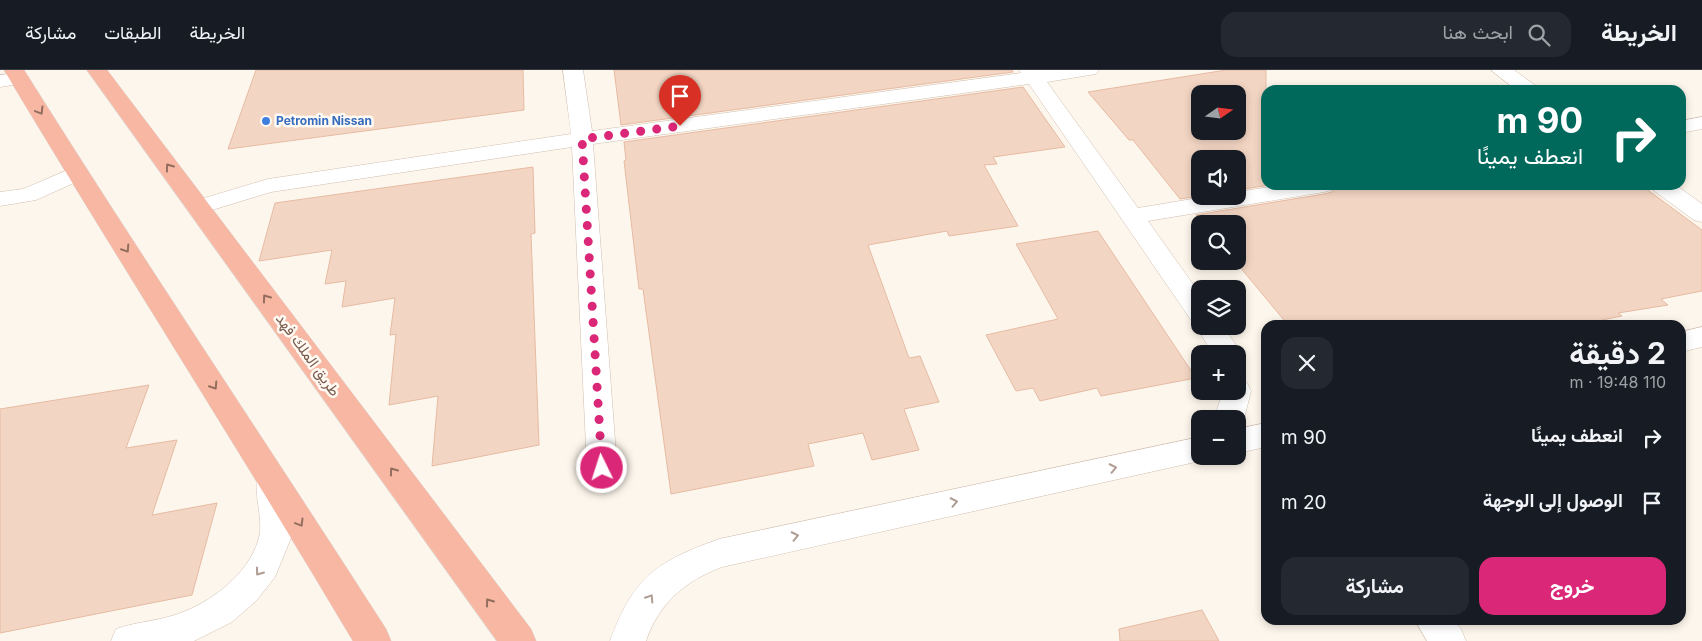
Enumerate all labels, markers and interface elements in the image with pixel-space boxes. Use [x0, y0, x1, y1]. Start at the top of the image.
search box [1221, 12, 1571, 57]
text: الخريطة [1601, 18, 1677, 47]
text: ابحث هنا [1442, 21, 1513, 44]
icon: search [1525, 21, 1553, 49]
text: مشاركة [25, 22, 76, 43]
text: الطبقات [104, 22, 161, 43]
text: الخريطة [189, 22, 245, 43]
pin [659, 75, 701, 126]
icon: arrive [666, 82, 694, 110]
north arrow [1191, 85, 1246, 140]
map controls [1191, 85, 1246, 465]
text: 90 m [1496, 99, 1583, 141]
icon: right [1601, 105, 1666, 170]
one-way arrow [34, 106, 43, 115]
place label: Petromin Nissan [276, 113, 372, 128]
marker: Petromin Nissan [260, 115, 272, 127]
text: انعطف يمينًا [1477, 143, 1583, 169]
button: sound [1191, 150, 1246, 205]
one-way arrow [166, 163, 175, 173]
button: search [1191, 215, 1246, 270]
one-way arrow [120, 244, 130, 253]
button: layers [1191, 280, 1246, 335]
one-way arrow [263, 295, 271, 304]
street label: طريق الملك فهد [271, 310, 345, 400]
text: 2 دقيقة [1569, 335, 1666, 371]
button: close [1281, 337, 1333, 389]
button: + [1191, 345, 1246, 400]
text: 110 m · 19:48 [1569, 372, 1666, 392]
one-way arrow [208, 380, 217, 390]
button: − [1191, 410, 1246, 465]
text: انعطف يمينًا [1531, 424, 1623, 447]
icon: right [1638, 424, 1666, 452]
text: 90 m [1281, 426, 1327, 449]
position arrow [575, 441, 627, 493]
one-way arrow [1109, 463, 1118, 474]
one-way arrow [390, 467, 399, 477]
text: الوصول إلى الوجهة [1483, 489, 1623, 512]
icon: arrive [1638, 489, 1666, 517]
text: 20 m [1281, 491, 1327, 514]
one-way arrow [950, 497, 959, 508]
one-way arrow [294, 518, 304, 527]
one-way arrow [791, 531, 800, 542]
button: مشاركة [1281, 557, 1469, 615]
button: خروج [1479, 557, 1666, 615]
one-way arrow [256, 566, 264, 575]
one-way arrow [644, 594, 653, 604]
one-way arrow [486, 598, 495, 608]

